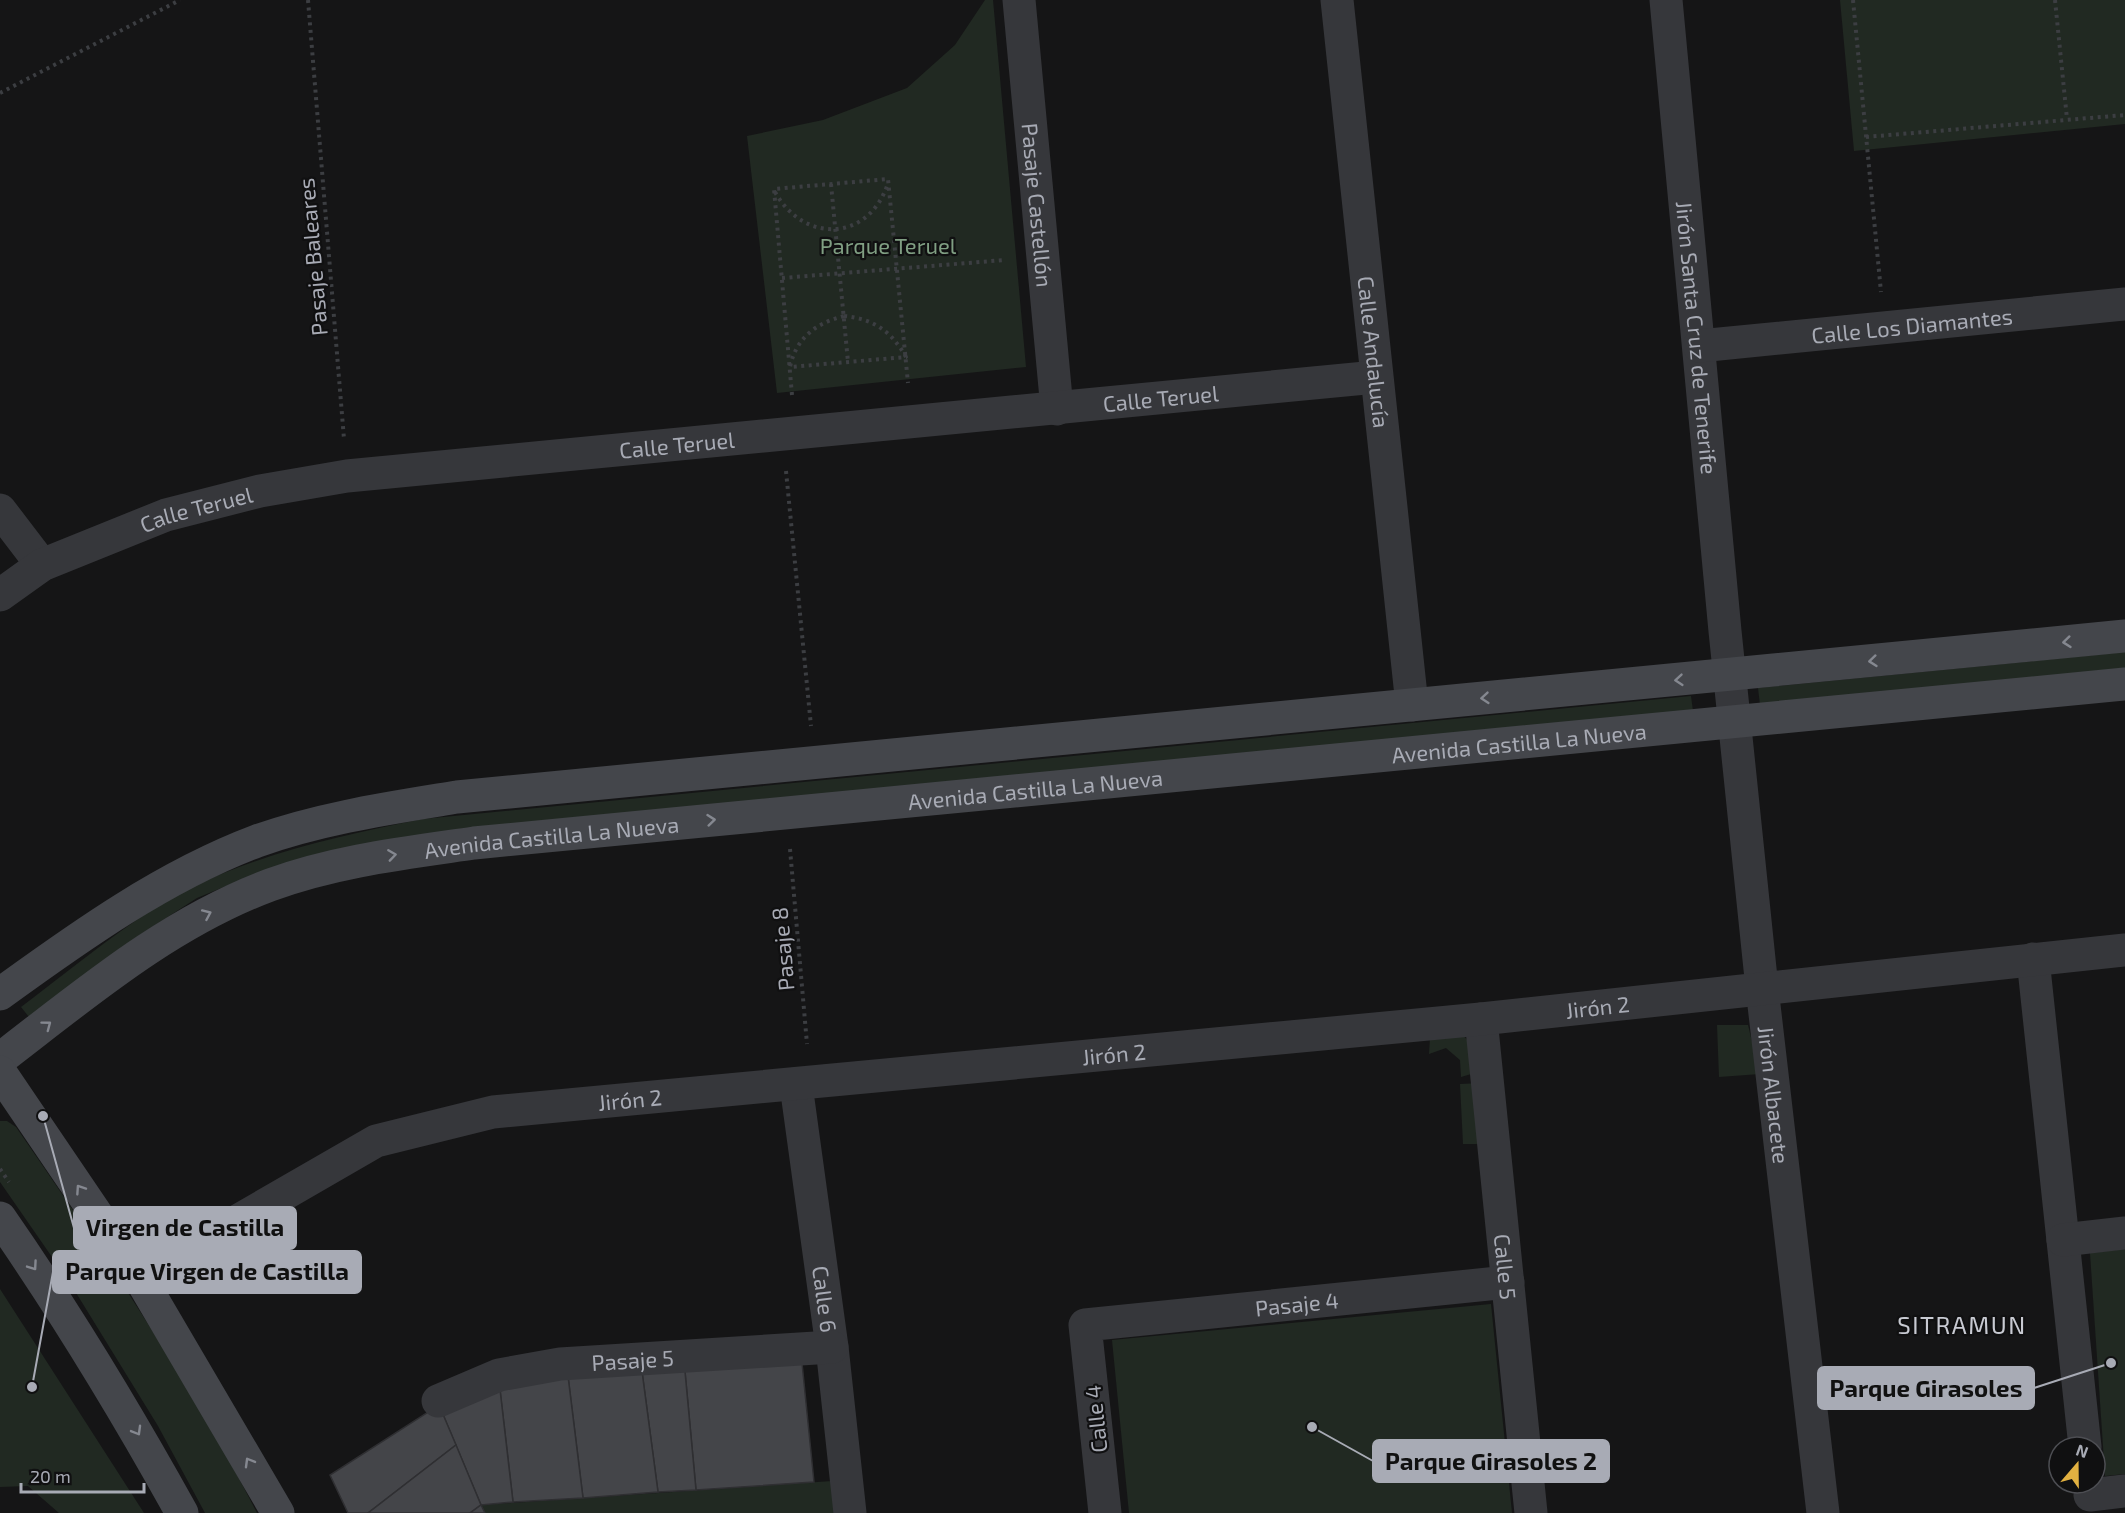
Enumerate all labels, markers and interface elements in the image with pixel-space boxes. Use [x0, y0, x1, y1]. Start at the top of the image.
street label: Pasaje Castellón [1017, 122, 1059, 288]
street label: Pasaje Baleares [292, 177, 333, 337]
street label: Jirón Santa Cruz de Tenerife [1672, 200, 1723, 475]
park label: Parque Teruel [820, 232, 957, 258]
street label: Calle Andalucía [1353, 275, 1395, 429]
street label: Calle Los Diamantes [1810, 302, 2014, 348]
street label: Calle Teruel [1102, 379, 1220, 416]
street label: Calle Teruel [618, 426, 736, 463]
street label: Calle Teruel [136, 480, 256, 537]
one-way arrow [2062, 635, 2071, 648]
one-way arrow [1868, 654, 1877, 667]
one-way arrow [1674, 673, 1683, 686]
one-way arrow [1480, 691, 1489, 704]
street label: Avenida Castilla La Nueva [1390, 717, 1648, 768]
street label: Avenida Castilla La Nueva [907, 764, 1164, 814]
street label: Avenida Castilla La Nueva [422, 810, 680, 863]
one-way arrow [706, 814, 715, 827]
one-way arrow [387, 849, 396, 861]
street label: Pasaje 8 [765, 906, 800, 992]
one-way arrow [200, 909, 211, 921]
street label: Jirón 2 [1564, 990, 1631, 1023]
one-way arrow [40, 1021, 51, 1032]
street label: Jirón Albacete [1753, 1024, 1795, 1165]
street label: Jirón 2 [1081, 1038, 1147, 1070]
street label: Jirón 2 [597, 1083, 663, 1115]
one-way arrow [76, 1185, 87, 1196]
callout: Virgen de Castilla [74, 1207, 296, 1249]
text: Virgen de Castilla [86, 1212, 284, 1241]
street label: Calle 5 [1490, 1232, 1522, 1301]
callout: Parque Virgen de Castilla [53, 1251, 361, 1293]
text: Parque Virgen de Castilla [65, 1256, 349, 1285]
one-way arrow [26, 1259, 37, 1270]
street label: Calle 6 [808, 1264, 843, 1334]
street label: Pasaje 4 [1254, 1286, 1340, 1321]
district label: SITRAMUN [1897, 1310, 2027, 1339]
street label: Pasaje 5 [591, 1344, 674, 1375]
callout: Parque Girasoles [1818, 1367, 2034, 1409]
text: Parque Girasoles [1830, 1373, 2022, 1402]
street label: Calle 4 [1079, 1384, 1111, 1454]
one-way arrow [129, 1425, 141, 1435]
north arrow [2047, 1435, 2107, 1495]
callout: Parque Girasoles 2 [1373, 1440, 1609, 1482]
text: N [2074, 1440, 2091, 1461]
text: Parque Girasoles 2 [1385, 1446, 1597, 1475]
scale bar [21, 1456, 144, 1494]
one-way arrow [245, 1458, 256, 1468]
text: 20 m [30, 1465, 71, 1487]

